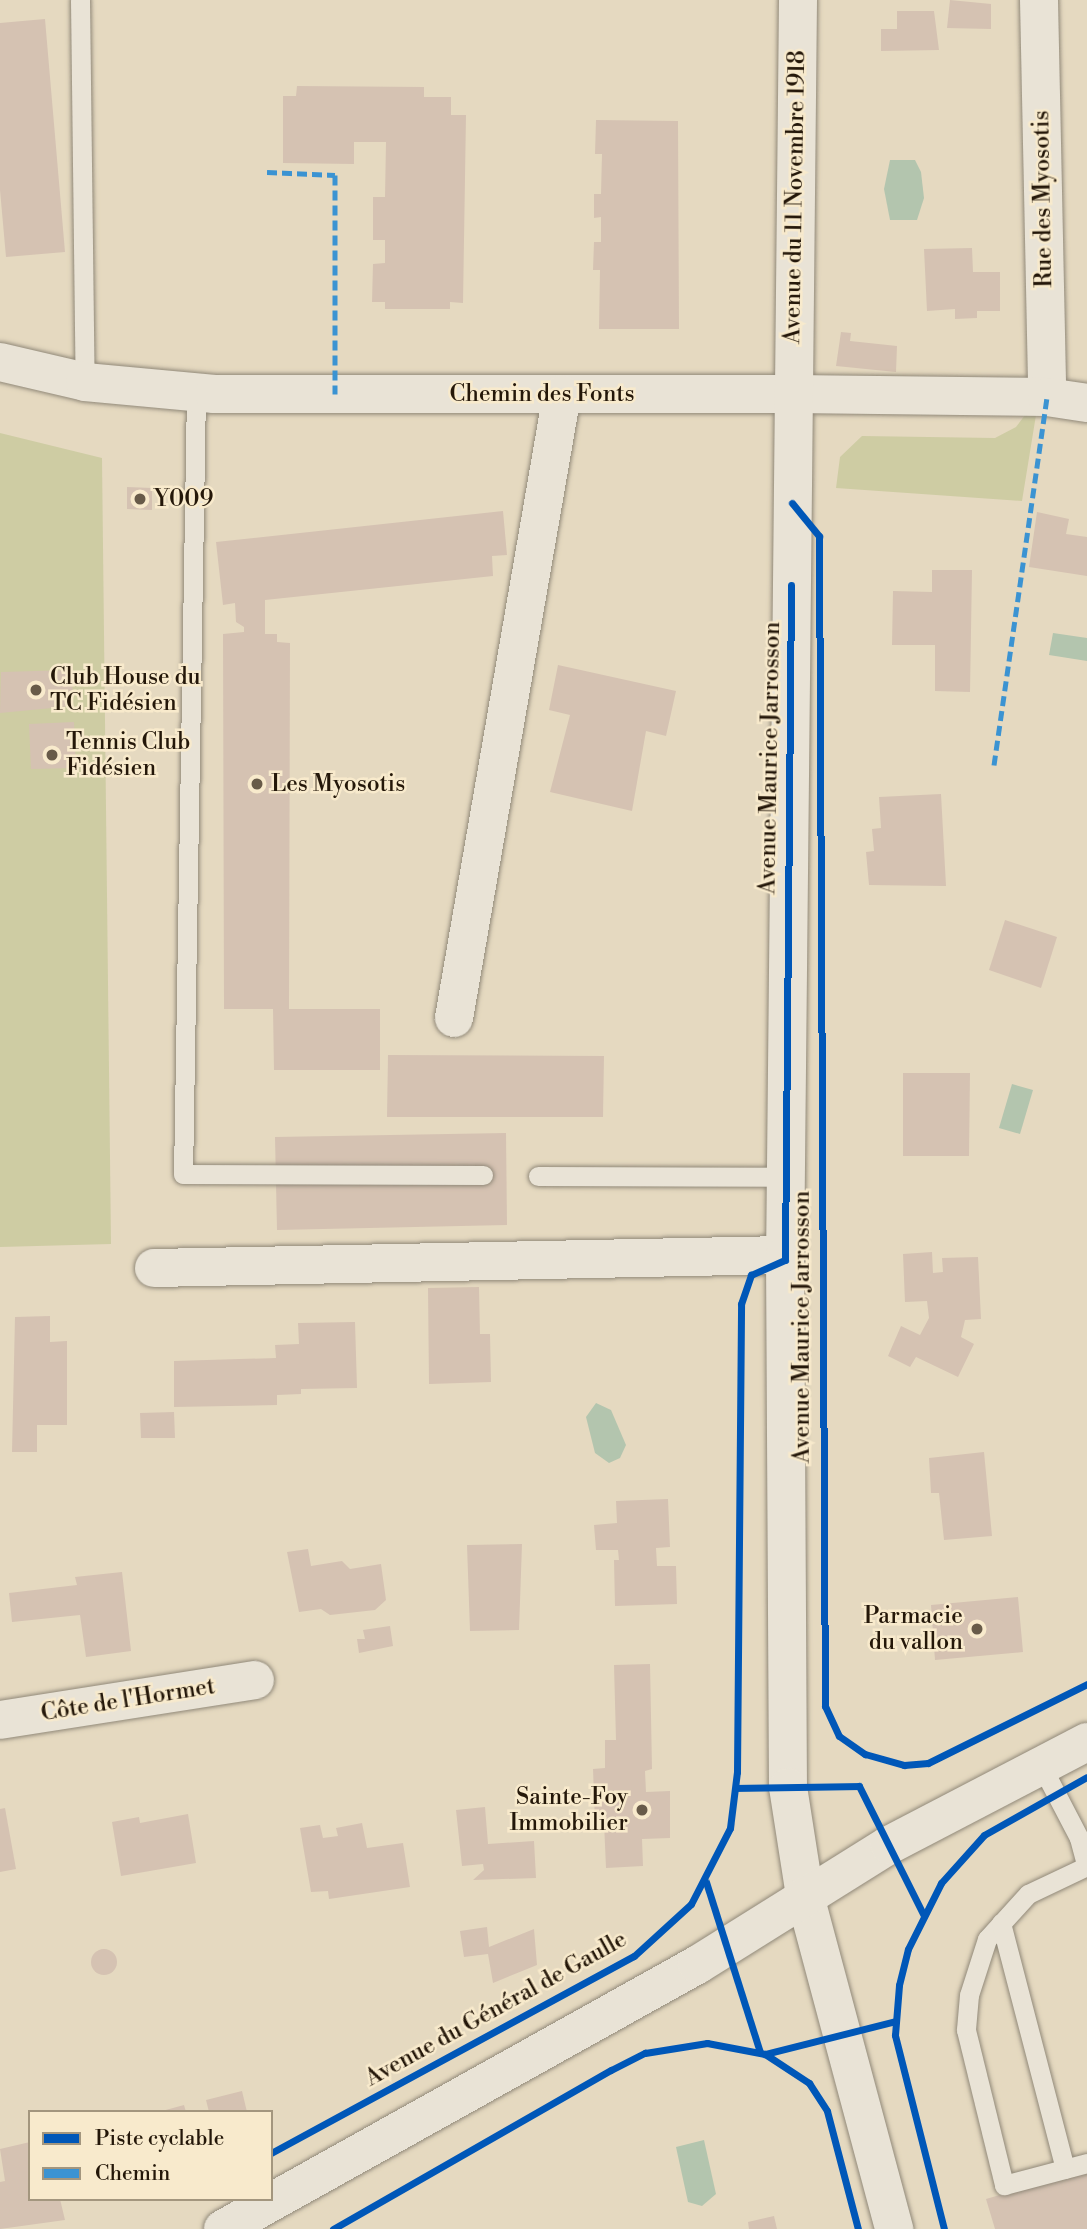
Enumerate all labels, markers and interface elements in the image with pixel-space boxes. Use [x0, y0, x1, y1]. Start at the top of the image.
street label: Avenue du 11 Novembre 1918 [779, 50, 811, 344]
street label: Rue des Myosotis [1028, 110, 1058, 288]
street label: Chemin des Fonts [449, 380, 635, 408]
place label: Y009 [154, 485, 214, 513]
marker: Y009 [132, 491, 148, 507]
street label: Avenue Maurice Jarrosson [754, 621, 786, 895]
place label: Club House du TC Fidésien [50, 663, 201, 717]
marker: Club House du TC Fidésien [28, 682, 44, 698]
place label: Tennis Club Fidésien [66, 728, 190, 782]
marker: Tennis Club Fidésien [44, 747, 60, 763]
place label: Les Myosotis [271, 770, 405, 798]
marker: Les Myosotis [249, 776, 265, 792]
street label: Avenue Maurice Jarrosson [788, 1191, 816, 1463]
place label: Parmacie du vallon [864, 1602, 963, 1656]
marker: Parmacie du vallon [969, 1621, 985, 1637]
street label: Côte de l'Hormet [39, 1673, 217, 1727]
place label: Sainte-Foy Immobilier [509, 1783, 628, 1837]
marker: Sainte-Foy Immobilier [634, 1802, 650, 1818]
street label: Avenue du Général de Gaulle [360, 1925, 632, 2093]
legend [28, 2110, 273, 2201]
text: Piste cyclable [95, 2126, 224, 2152]
text: Chemin [95, 2161, 170, 2187]

